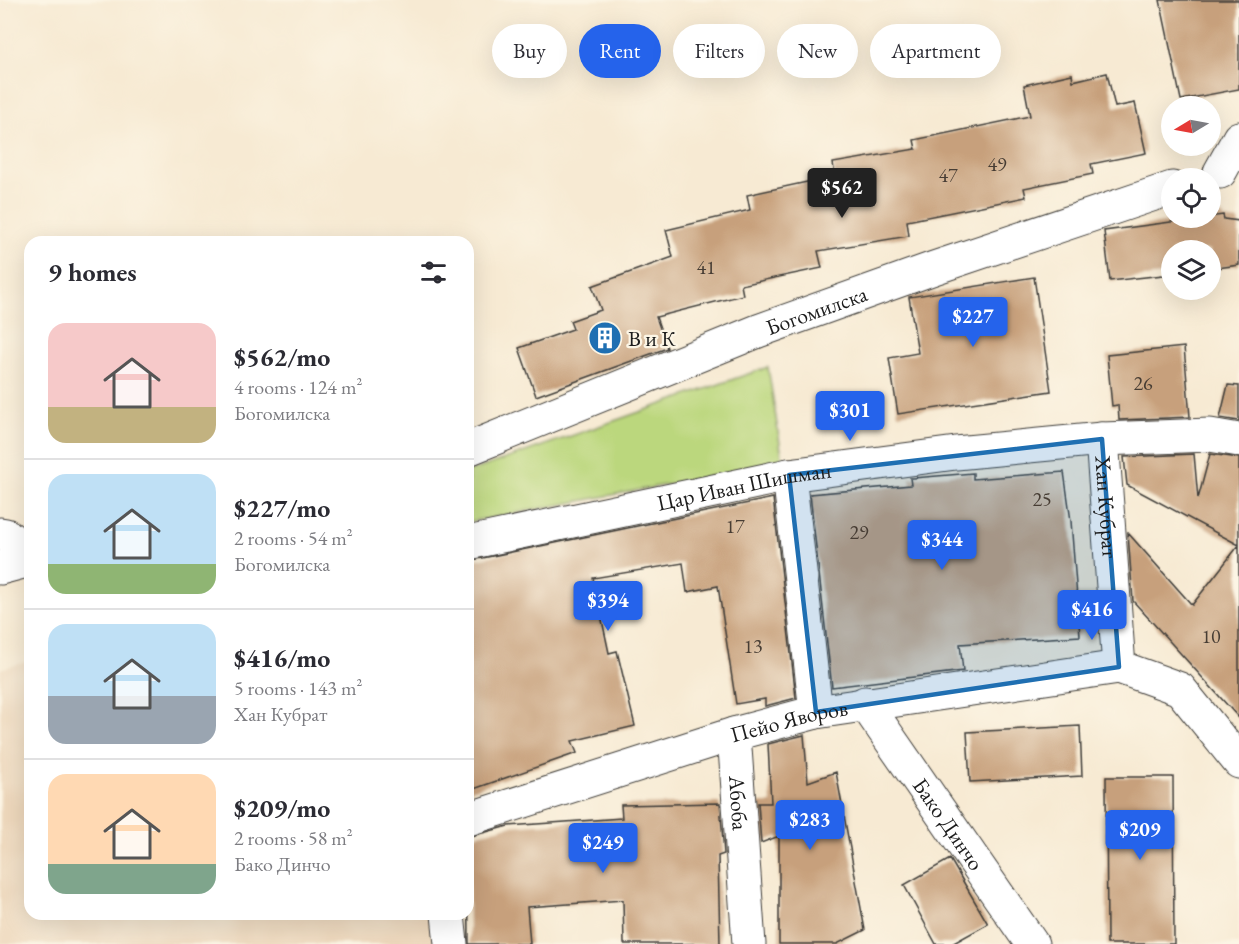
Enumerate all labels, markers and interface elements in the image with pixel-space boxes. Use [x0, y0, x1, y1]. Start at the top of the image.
chip: Buy [492, 24, 567, 78]
chip: Rent [579, 24, 661, 78]
chip: Filters [673, 24, 765, 78]
chip: New [777, 24, 858, 78]
chip: Apartment [870, 24, 1001, 78]
north arrow [1161, 96, 1221, 156]
map controls [1161, 96, 1221, 300]
house number: 49 [987, 151, 1007, 177]
house number: 47 [938, 162, 958, 188]
pin: $562 [806, 168, 878, 219]
button: locate [1161, 168, 1221, 228]
text: $562 [822, 174, 862, 200]
button: layers [1161, 240, 1221, 300]
house number: 41 [696, 254, 716, 280]
text: 9 homes [48, 255, 137, 289]
icon: filters [417, 256, 450, 289]
street label: Богомилска [762, 279, 871, 342]
pin: $227 [937, 297, 1009, 348]
text: $227 [953, 303, 993, 329]
building icon: В и К [587, 320, 623, 356]
place label: В и К [628, 324, 676, 353]
text: $562/mo [234, 340, 330, 374]
icon: home [96, 347, 168, 419]
house number: 26 [1133, 370, 1153, 396]
text: 4 rooms · 124 m² [234, 374, 362, 400]
pin: $301 [814, 391, 886, 442]
text: $301 [830, 397, 870, 423]
text: Богомилска [234, 400, 330, 426]
street label: Хан Кубрат [1089, 454, 1125, 559]
street label: Цар Иван Шишман [654, 455, 833, 517]
house number: 25 [1032, 486, 1052, 512]
text: $227/mo [234, 491, 330, 525]
icon: home [96, 498, 168, 570]
house number: 17 [725, 513, 745, 539]
house number: 29 [849, 519, 869, 545]
pin: $344 [906, 520, 978, 571]
text: 2 rooms · 54 m² [234, 525, 353, 551]
text: $344 [922, 526, 962, 552]
text: Богомилска [234, 551, 330, 577]
pin: $394 [572, 581, 644, 632]
text: $394 [588, 587, 628, 613]
pin: $416 [1056, 590, 1128, 641]
text: $416 [1072, 596, 1112, 622]
house number: 10 [1201, 623, 1221, 649]
house number: 13 [743, 633, 763, 659]
text: $416/mo [234, 641, 330, 675]
icon: home [96, 648, 168, 720]
text: 5 rooms · 143 m² [234, 675, 362, 701]
street label: Пейо Яворов [727, 693, 850, 749]
text: Хан Кубрат [234, 701, 327, 727]
street label: Бако Динчо [906, 772, 991, 876]
street label: Абоба [722, 773, 755, 831]
text: $209/mo [234, 791, 330, 825]
icon: home [96, 798, 168, 870]
pin: $283 [774, 800, 846, 851]
text: $283 [790, 806, 830, 832]
pin: $209 [1104, 810, 1176, 861]
text: $209 [1120, 816, 1160, 842]
pin: $249 [567, 823, 639, 874]
text: 2 rooms · 58 m² [234, 825, 353, 851]
text: $249 [583, 829, 623, 855]
text: Бако Динчо [234, 851, 331, 877]

